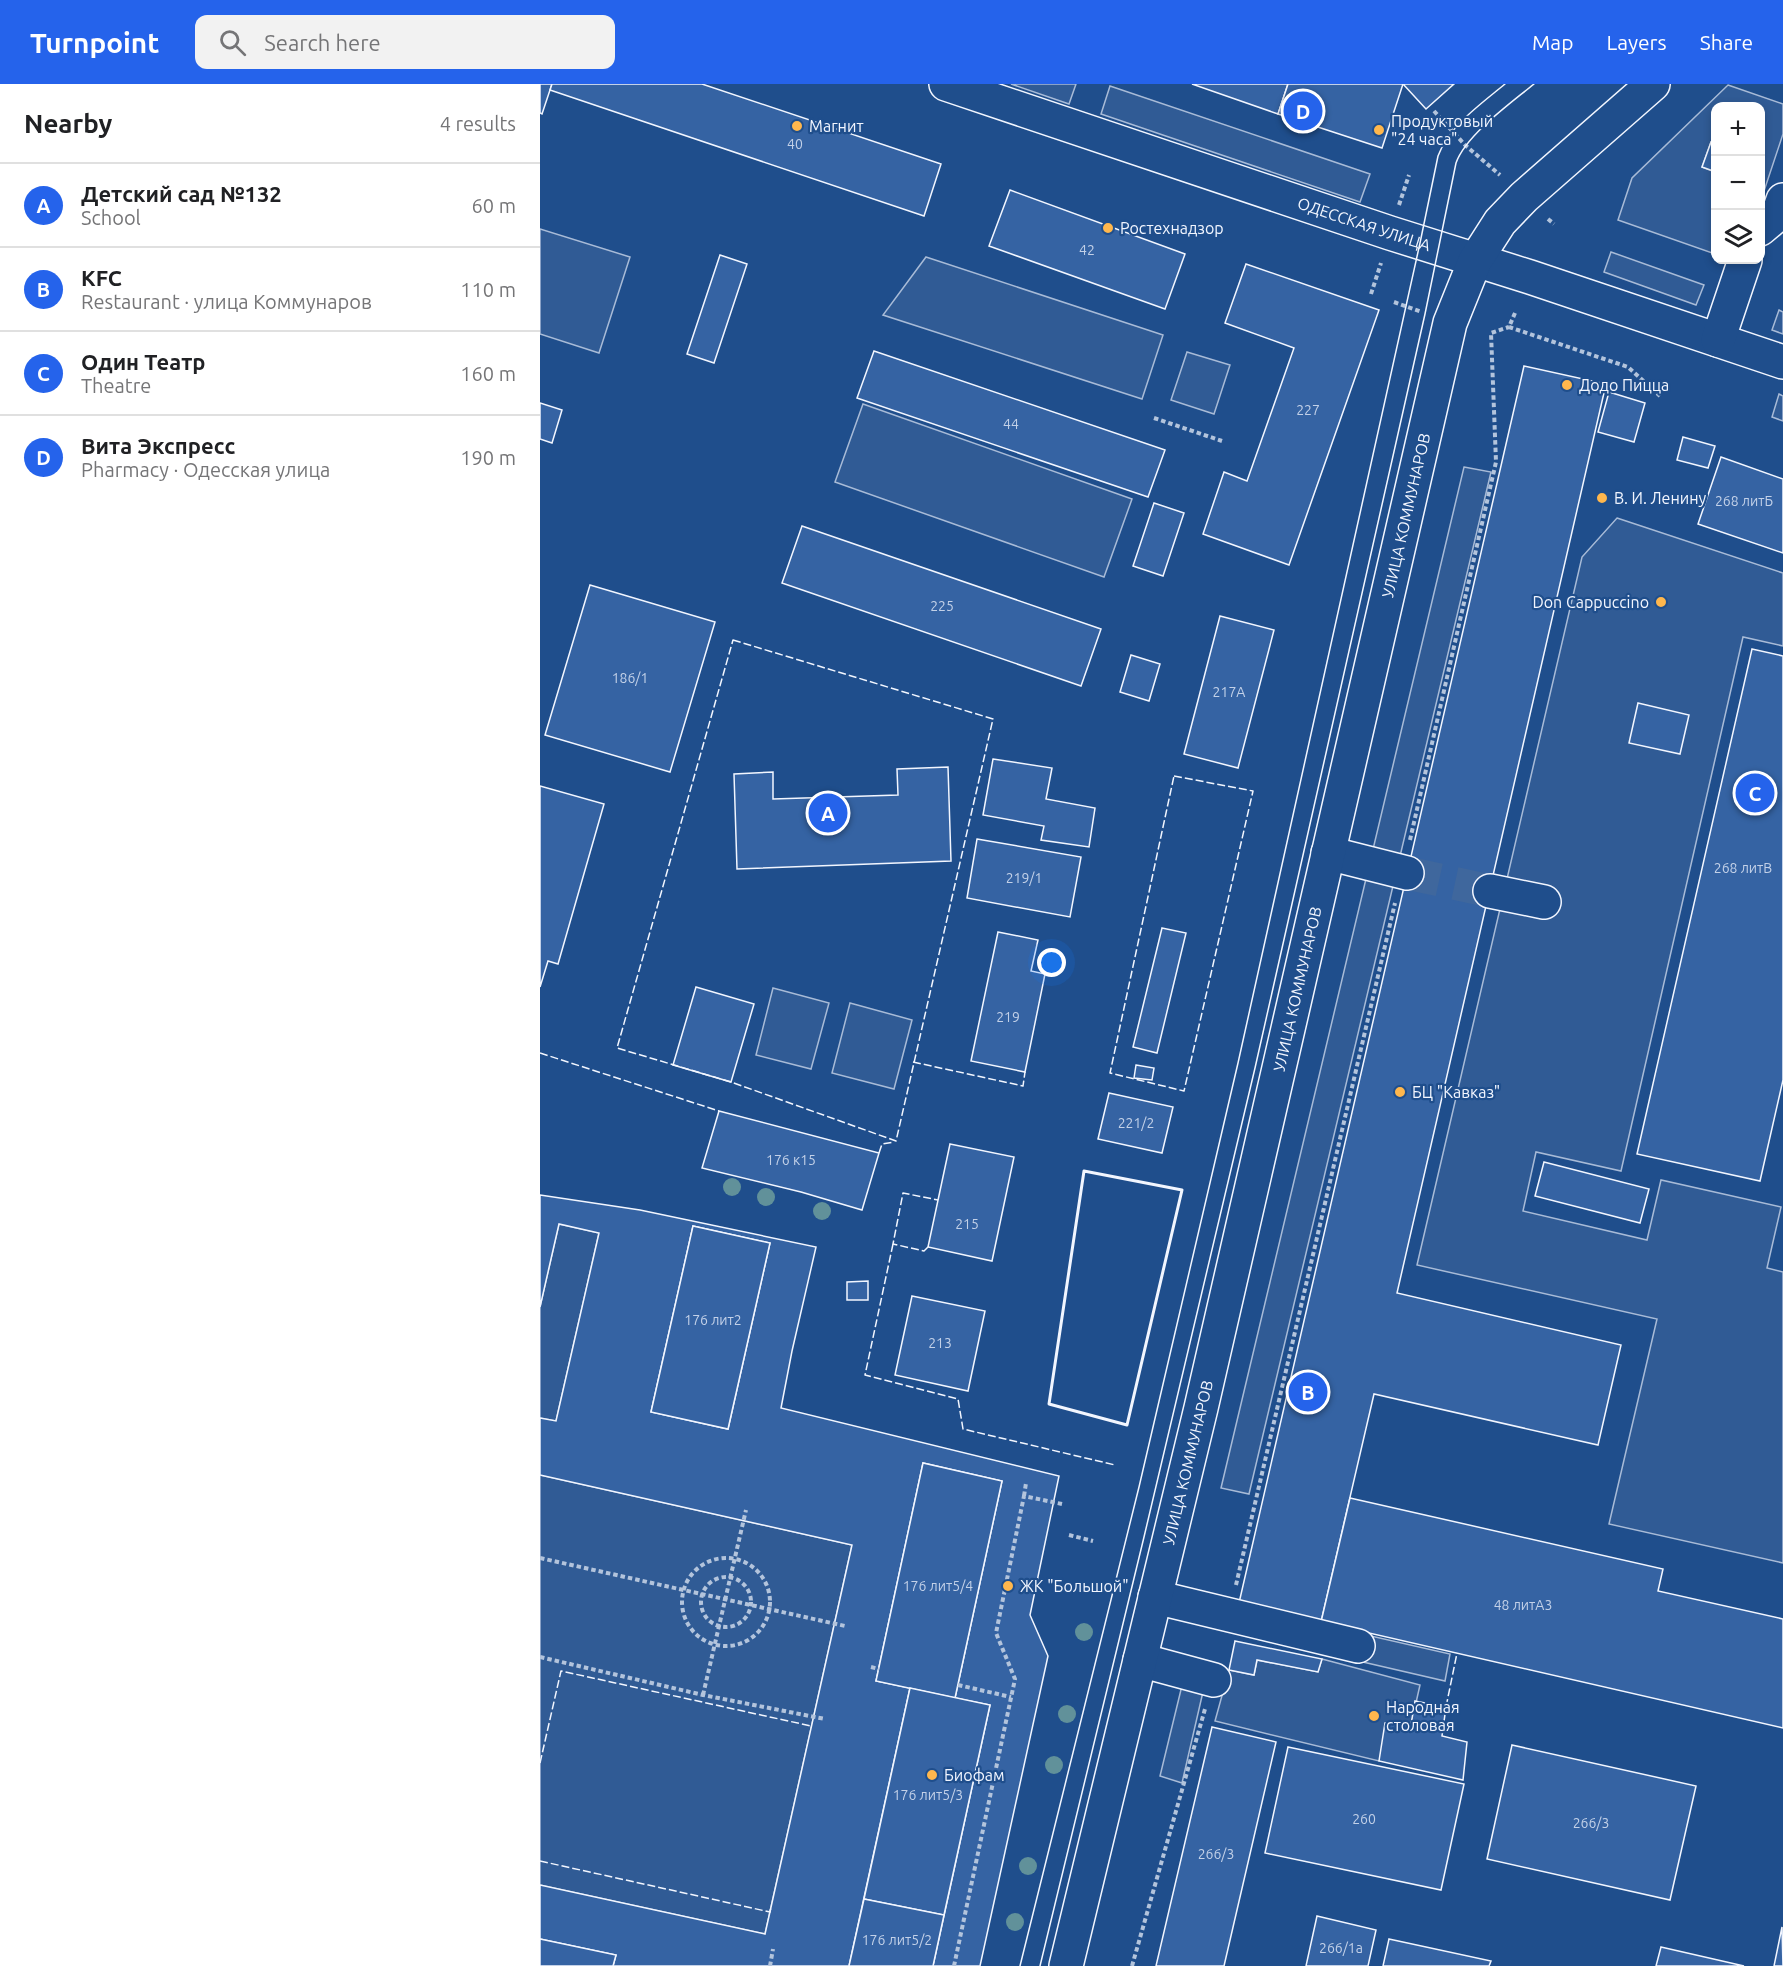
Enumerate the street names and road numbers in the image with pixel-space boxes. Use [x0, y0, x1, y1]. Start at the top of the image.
street label: ОДЕССКАЯ УЛИЦА [1295, 194, 1433, 254]
street label: УЛИЦА КОММУНАРОВ [1378, 431, 1434, 600]
street label: УЛИЦА КОММУНАРОВ [1270, 905, 1325, 1073]
street label: УЛИЦА КОММУНАРОВ [1159, 1378, 1216, 1547]

